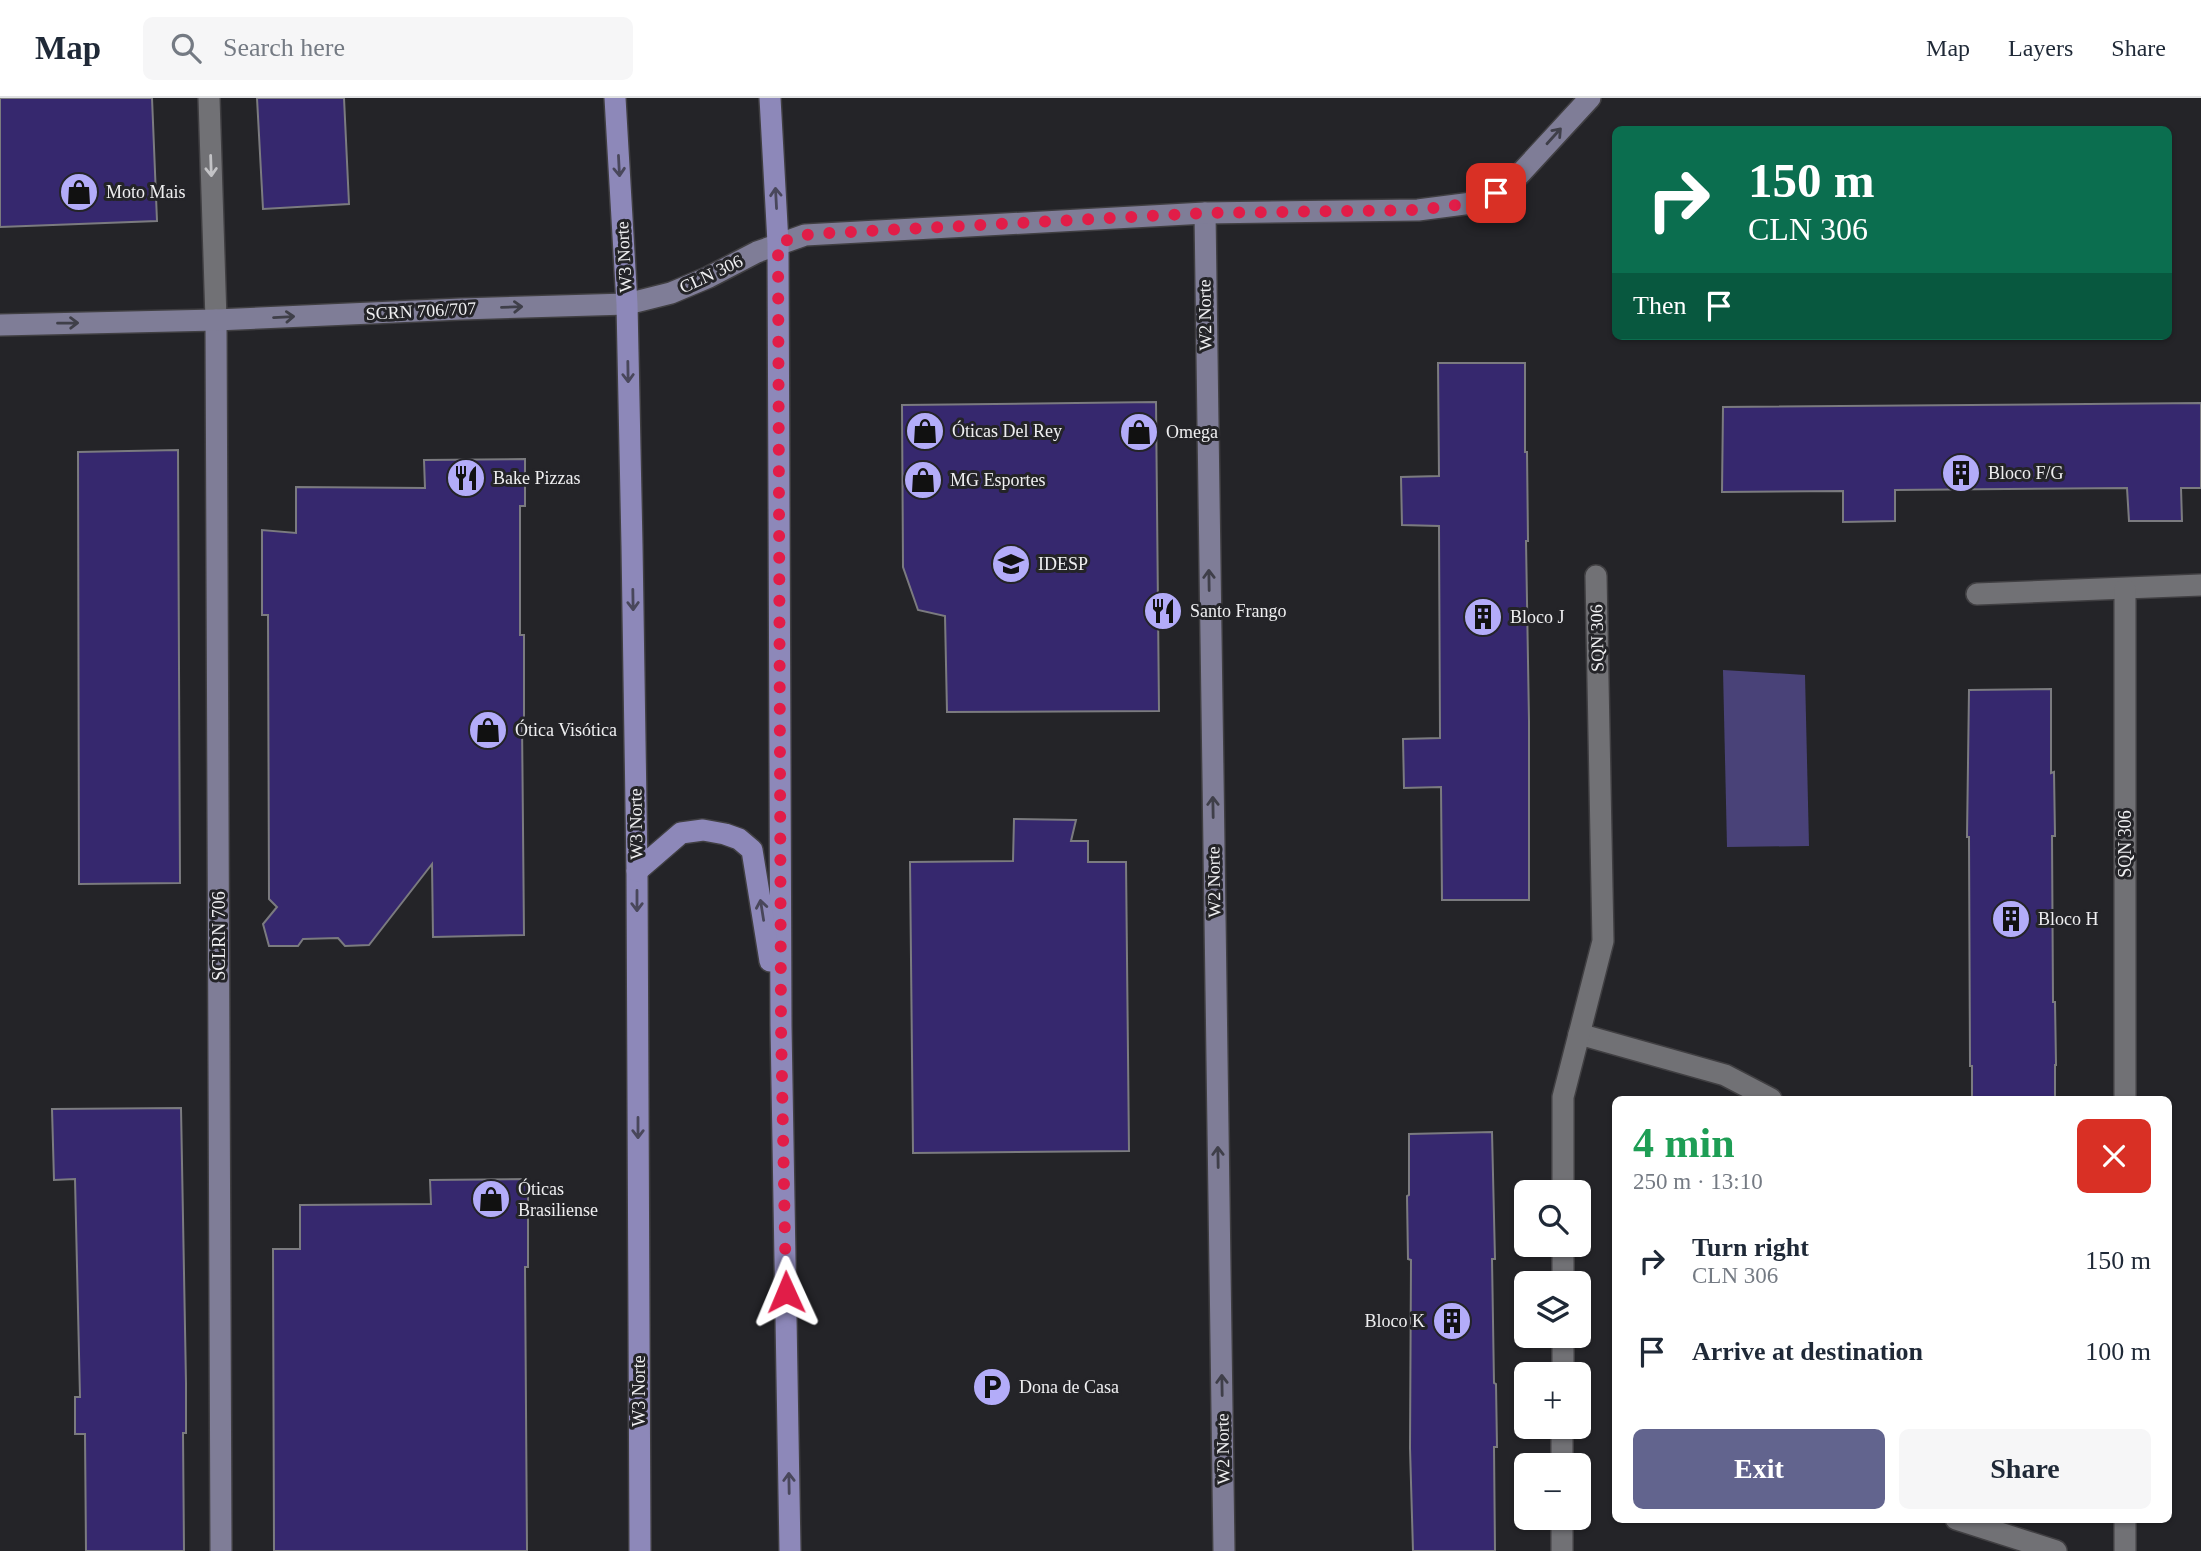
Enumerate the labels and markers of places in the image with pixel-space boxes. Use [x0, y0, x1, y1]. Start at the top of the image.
pin [1466, 163, 1526, 223]
shop icon: Moto Mais [58, 171, 100, 213]
place label: Moto Mais [106, 182, 186, 202]
shop icon: Óticas Del Rey [904, 410, 946, 452]
shop icon: Omega [1118, 411, 1160, 453]
place label: Óticas Del Rey [952, 420, 1062, 441]
place label: Omega [1166, 422, 1218, 442]
building icon: Bloco F/G [1940, 452, 1982, 494]
restaurant icon: Bake Pizzas [445, 457, 487, 499]
shop icon: MG Esportes [902, 459, 944, 501]
place label: Bloco F/G [1988, 463, 2064, 483]
place label: Bake Pizzas [493, 468, 580, 488]
place label: MG Esportes [950, 470, 1046, 490]
school or university icon: IDESP [990, 543, 1032, 585]
place label: IDESP [1038, 554, 1088, 574]
restaurant icon: Santo Frango [1142, 590, 1184, 632]
building icon: Bloco J [1462, 596, 1504, 638]
place label: Santo Frango [1190, 601, 1287, 621]
place label: Bloco J [1510, 607, 1565, 627]
shop icon: Ótica Visótica [467, 709, 509, 751]
place label: Ótica Visótica [515, 719, 617, 740]
building icon: Bloco H [1990, 898, 2032, 940]
place label: Bloco H [2038, 909, 2099, 929]
shop icon: Óticas Brasiliense [470, 1178, 512, 1220]
place label: Óticas Brasiliense [518, 1178, 598, 1220]
building icon: Bloco K [1431, 1300, 1473, 1342]
place label: Bloco K [1365, 1311, 1425, 1331]
parking icon: Dona de Casa [971, 1366, 1013, 1408]
place label: Dona de Casa [1019, 1377, 1119, 1397]

